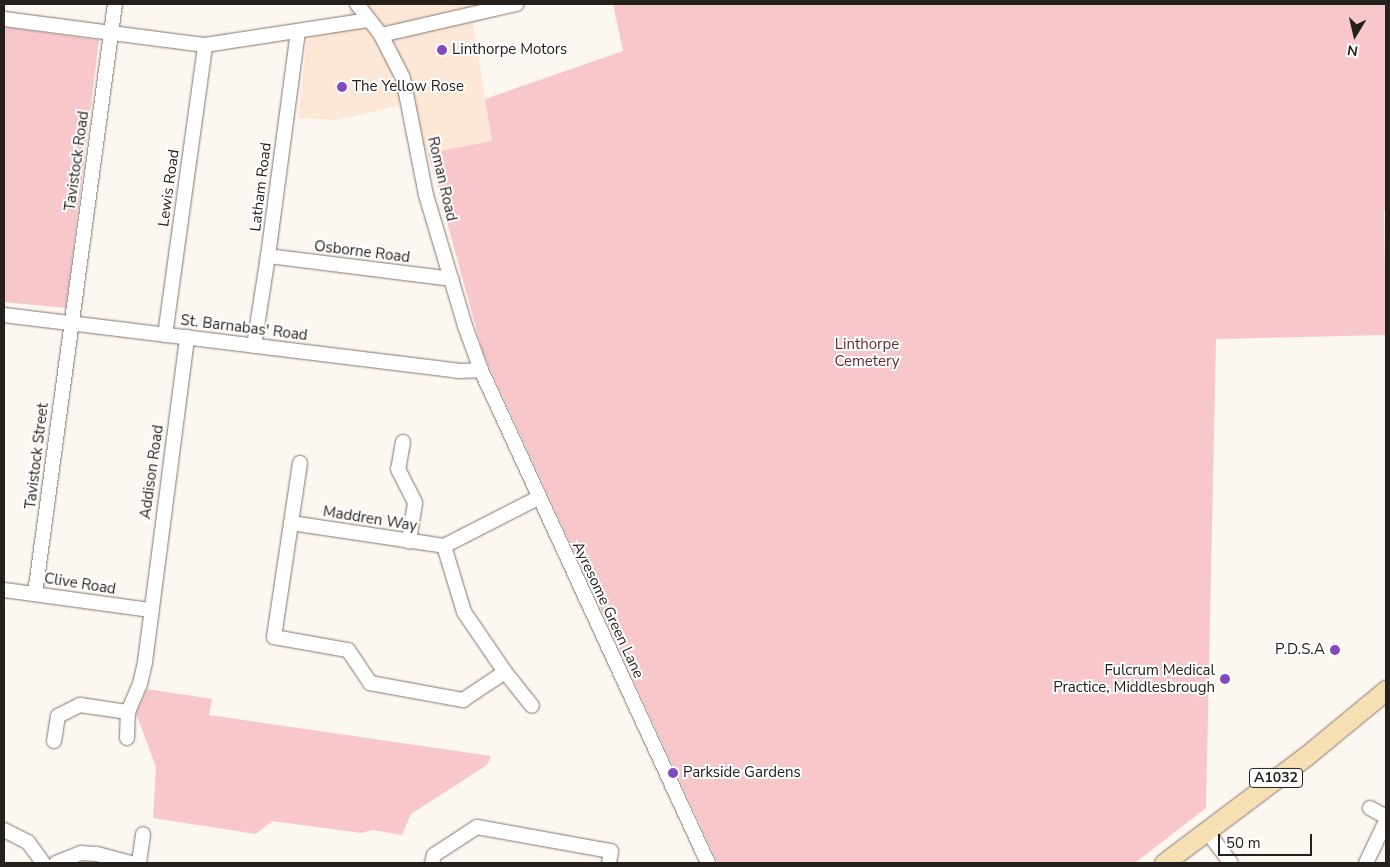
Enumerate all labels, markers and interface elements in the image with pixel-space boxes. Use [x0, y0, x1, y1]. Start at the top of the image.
north arrow [1330, 10, 1380, 60]
text: N [1346, 40, 1359, 61]
place label: Linthorpe Motors [452, 41, 567, 59]
marker: Linthorpe Motors [436, 44, 448, 56]
place label: The Yellow Rose [352, 78, 464, 96]
marker: The Yellow Rose [336, 81, 348, 93]
street label: Tavistock Road [61, 110, 93, 212]
street label: Roman Road [424, 135, 460, 223]
street label: Latham Road [247, 142, 275, 232]
street label: Lewis Road [155, 148, 183, 228]
street label: Osborne Road [313, 237, 411, 267]
street label: St. Barnabas' Road [179, 311, 309, 345]
park label: Linthorpe Cemetery [834, 335, 900, 370]
street label: Tavistock Street [22, 402, 52, 510]
street label: Addison Road [137, 424, 167, 520]
street label: Maddren Way [322, 503, 418, 535]
street label: Ayresome Green Lane [568, 539, 648, 681]
street label: Clive Road [43, 569, 117, 599]
place label: P.D.S.A [1275, 641, 1325, 659]
marker: P.D.S.A [1329, 644, 1341, 656]
place label: Fulcrum Medical Practice, Middlesbrough [1053, 661, 1215, 696]
marker: Fulcrum Medical Practice, Middlesbrough [1219, 673, 1231, 685]
place label: Parkside Gardens [683, 764, 801, 782]
road number: A1032 [1248, 766, 1304, 790]
marker: Parkside Gardens [667, 767, 679, 779]
scale bar [1220, 824, 1314, 856]
text: 50 m [1226, 833, 1261, 853]

